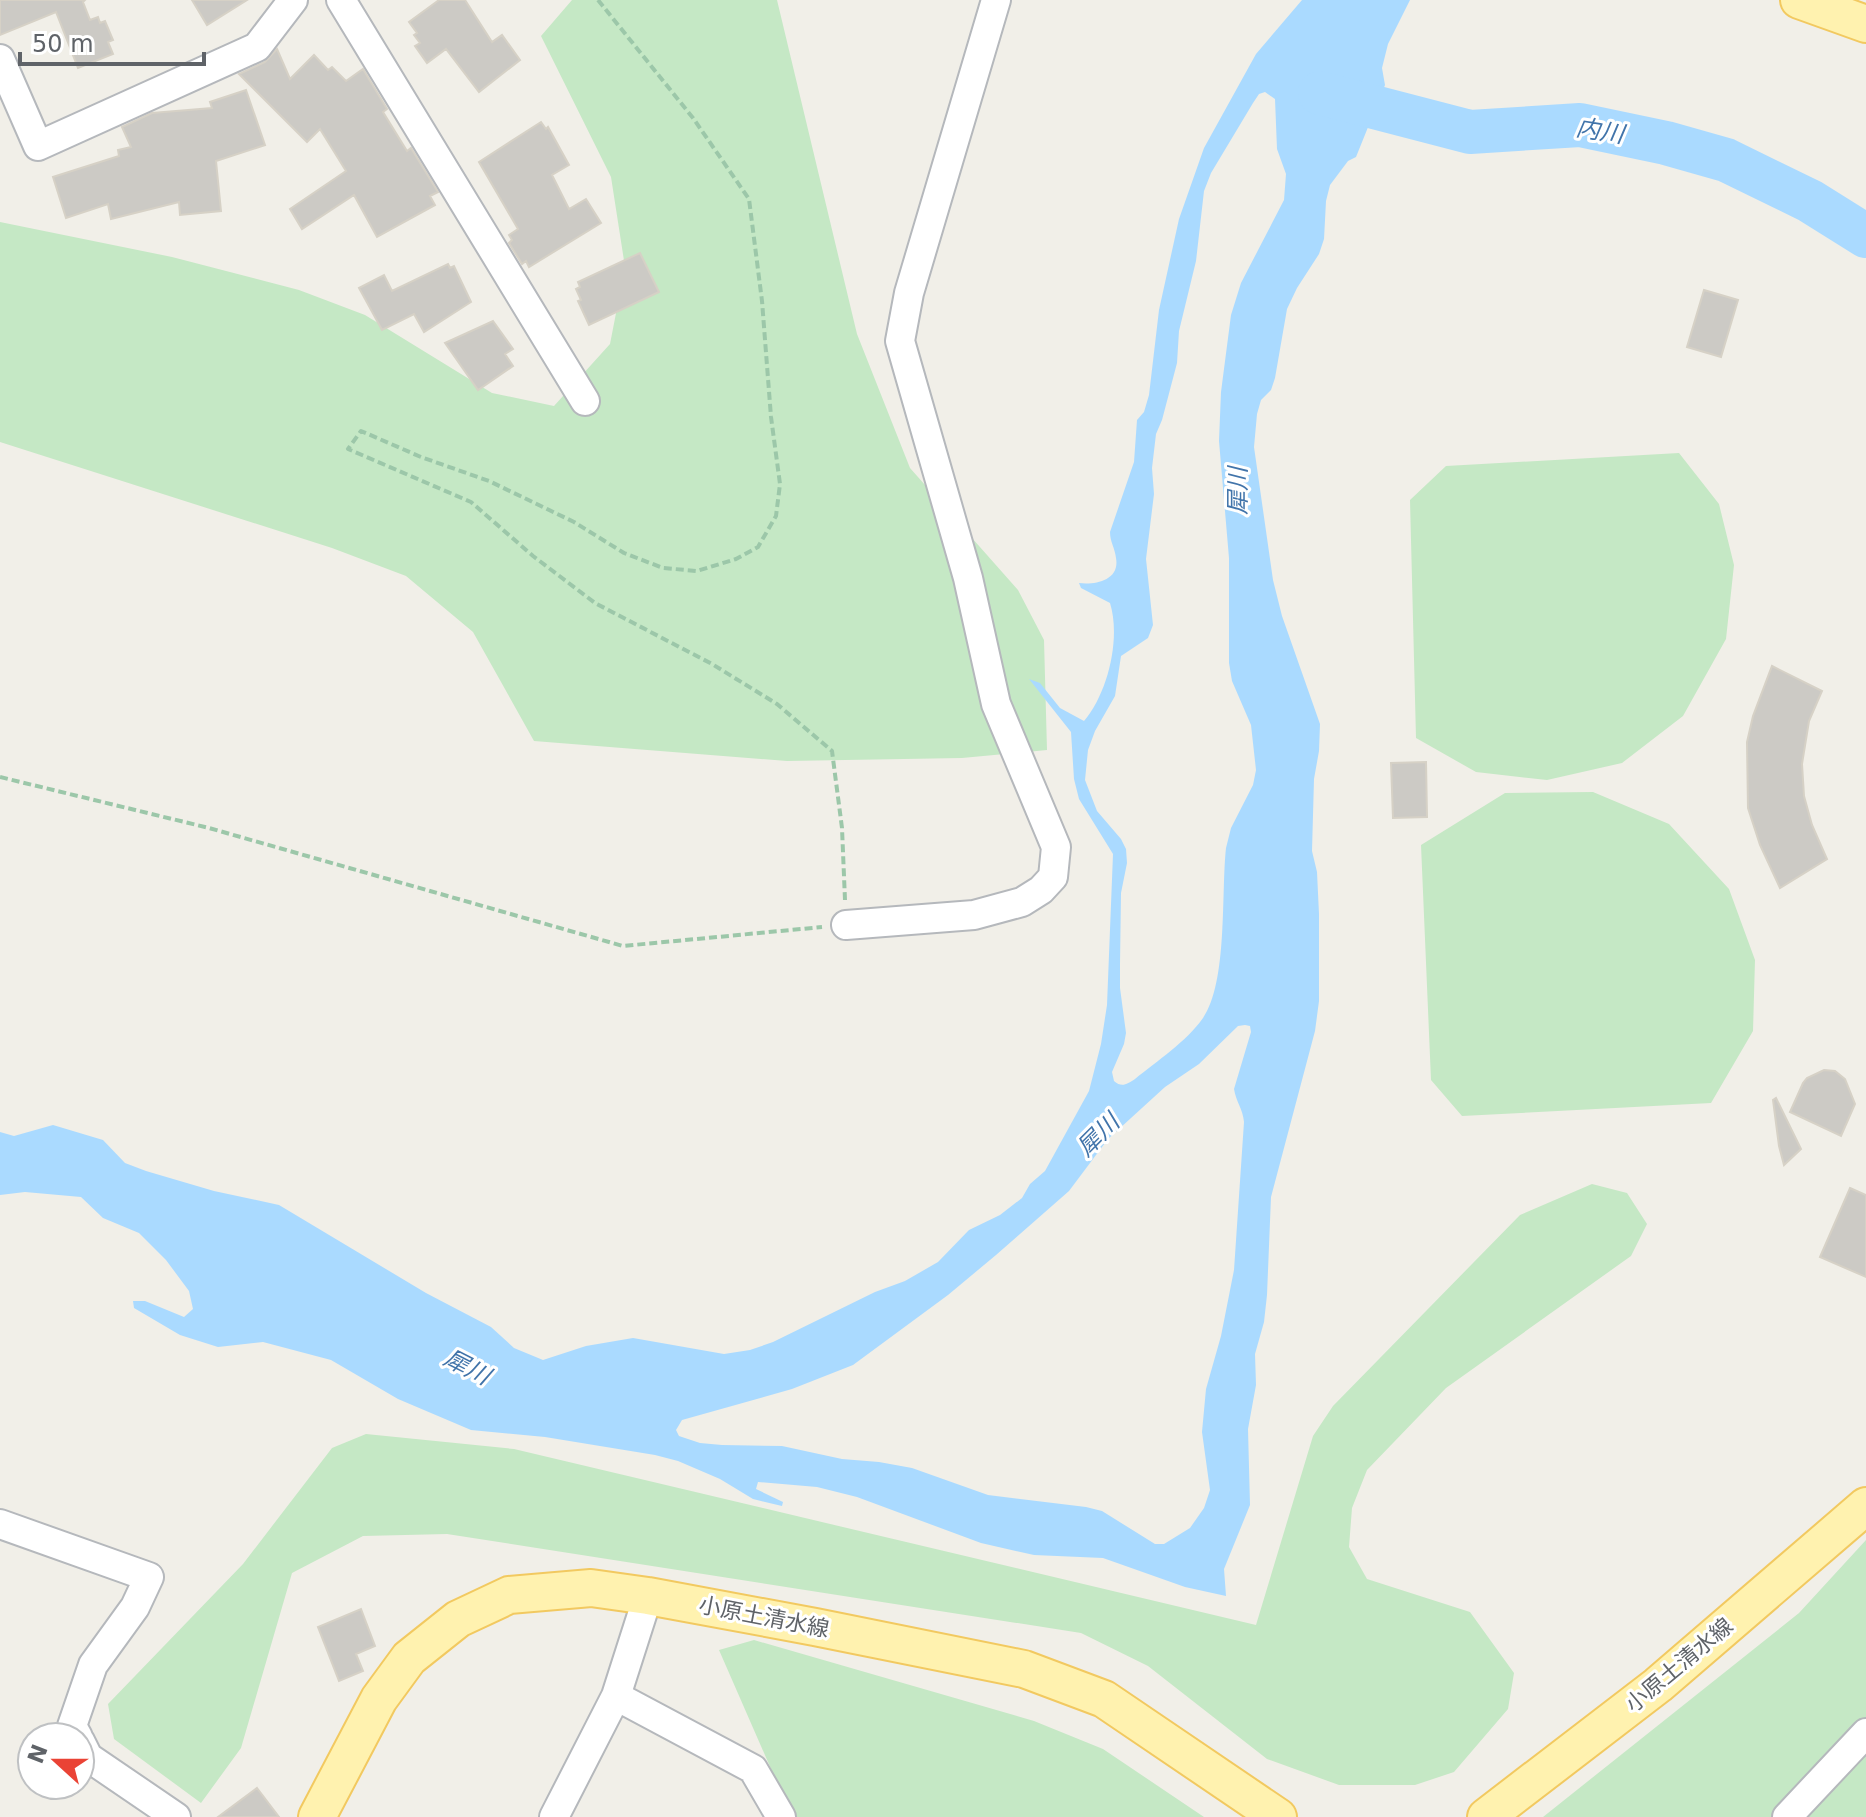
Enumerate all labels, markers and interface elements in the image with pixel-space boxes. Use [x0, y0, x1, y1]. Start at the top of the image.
scale bar [20, 16, 204, 66]
text: 50 m [32, 30, 94, 58]
water label: 内川 [1574, 113, 1629, 149]
water label: 犀川 [1224, 464, 1252, 515]
water label: 犀川 [1071, 1106, 1127, 1162]
water label: 犀川 [439, 1344, 497, 1392]
street label: 小原土清水線 [697, 1592, 831, 1642]
street label: 小原土清水線 [1620, 1613, 1738, 1717]
north arrow [16, 1721, 96, 1801]
text: N [23, 1741, 53, 1767]

